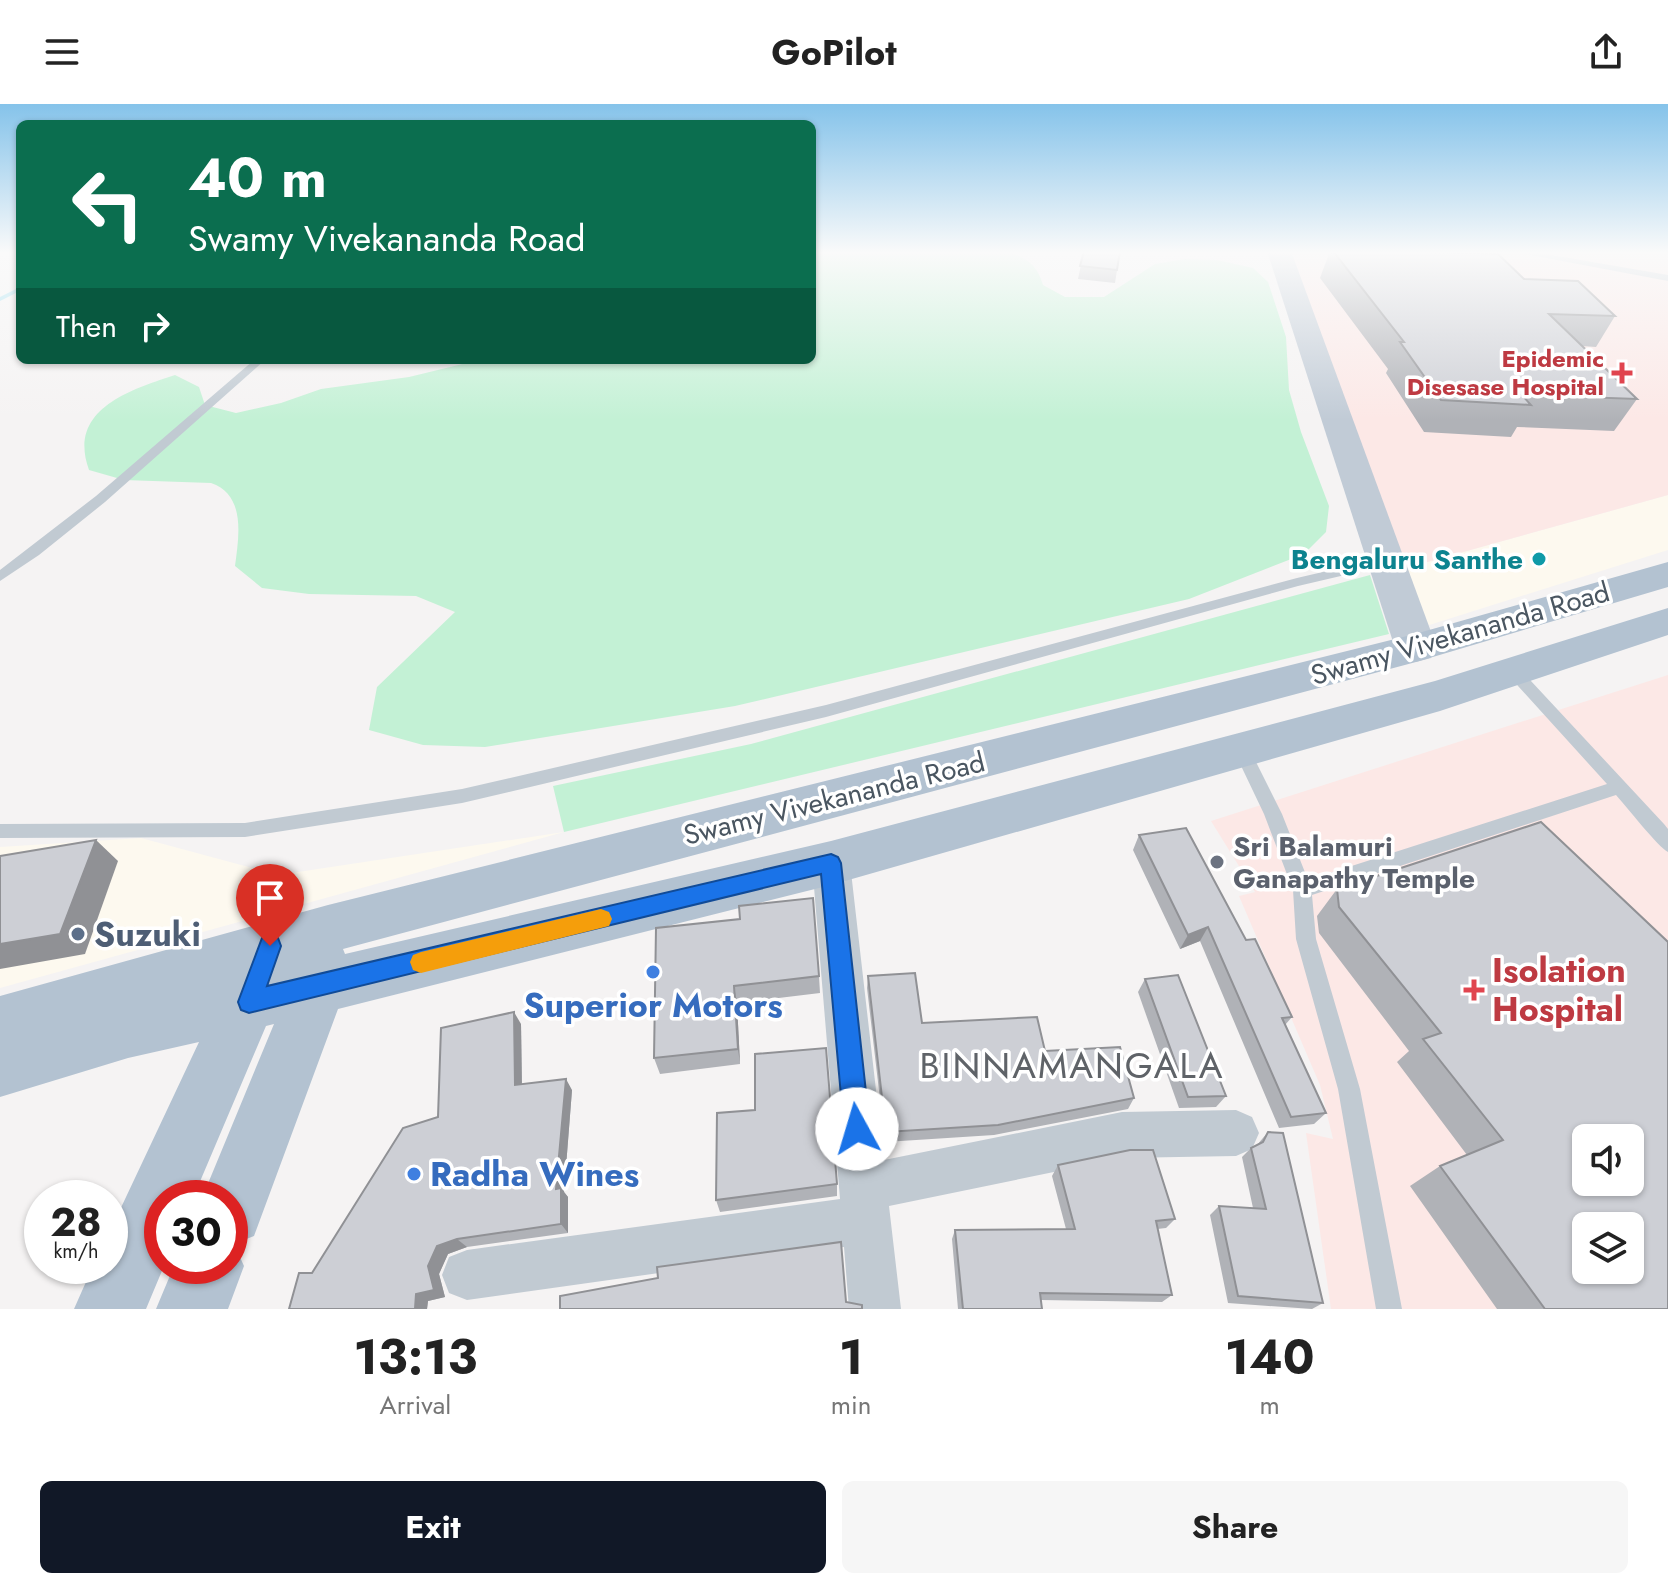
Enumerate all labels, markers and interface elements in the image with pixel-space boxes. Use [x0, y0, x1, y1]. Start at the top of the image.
text: GoPilot [771, 26, 897, 78]
icon: menu [40, 30, 84, 74]
icon: share [1584, 30, 1628, 74]
text: 40 m [188, 137, 327, 218]
icon: left [56, 152, 160, 256]
text: Swamy Vivekananda Road [188, 212, 586, 264]
icon: right [133, 304, 177, 348]
text: Then [56, 305, 117, 348]
place label: Epidemic Disesase Hospital [1407, 341, 1604, 404]
marker: Epidemic Disesase Hospital [1611, 362, 1633, 384]
place label: Bengaluru Santhe [1291, 539, 1523, 580]
marker: Bengaluru Santhe [1530, 550, 1548, 568]
street label: Swamy Vivekananda Road [1306, 571, 1614, 696]
street label: Swamy Vivekananda Road [679, 741, 989, 856]
place label: Sri Balamuri Ganapathy Temple [1233, 826, 1475, 899]
marker: Sri Balamuri Ganapathy Temple [1208, 853, 1226, 871]
pin [236, 864, 304, 946]
icon: arrive [248, 876, 292, 920]
place label: Suzuki [94, 910, 201, 959]
marker: Suzuki [69, 925, 87, 943]
place label: Isolation Hospital [1492, 946, 1626, 1034]
marker: Superior Motors [644, 963, 662, 981]
marker: Isolation Hospital [1463, 979, 1485, 1001]
place label: Superior Motors [523, 981, 783, 1030]
district label: BINNAMANGALA [920, 1039, 1224, 1091]
position arrow [815, 1087, 899, 1171]
map controls [1572, 1124, 1644, 1284]
button: sound [1572, 1124, 1644, 1196]
place label: Radha Wines [430, 1150, 639, 1199]
marker: Radha Wines [405, 1165, 423, 1183]
speed limit sign: 30 [144, 1180, 248, 1284]
text: 28 [50, 1193, 102, 1251]
button: layers [1572, 1212, 1644, 1284]
text: km/h [53, 1237, 99, 1266]
text: 13:13 [353, 1323, 477, 1392]
text: 1 [839, 1323, 863, 1392]
text: 140 [1225, 1323, 1315, 1392]
text: Arrival [380, 1386, 451, 1424]
text: min [831, 1386, 871, 1424]
text: m [1260, 1386, 1280, 1424]
button: Exit [40, 1481, 826, 1573]
button: Share [842, 1481, 1628, 1573]

